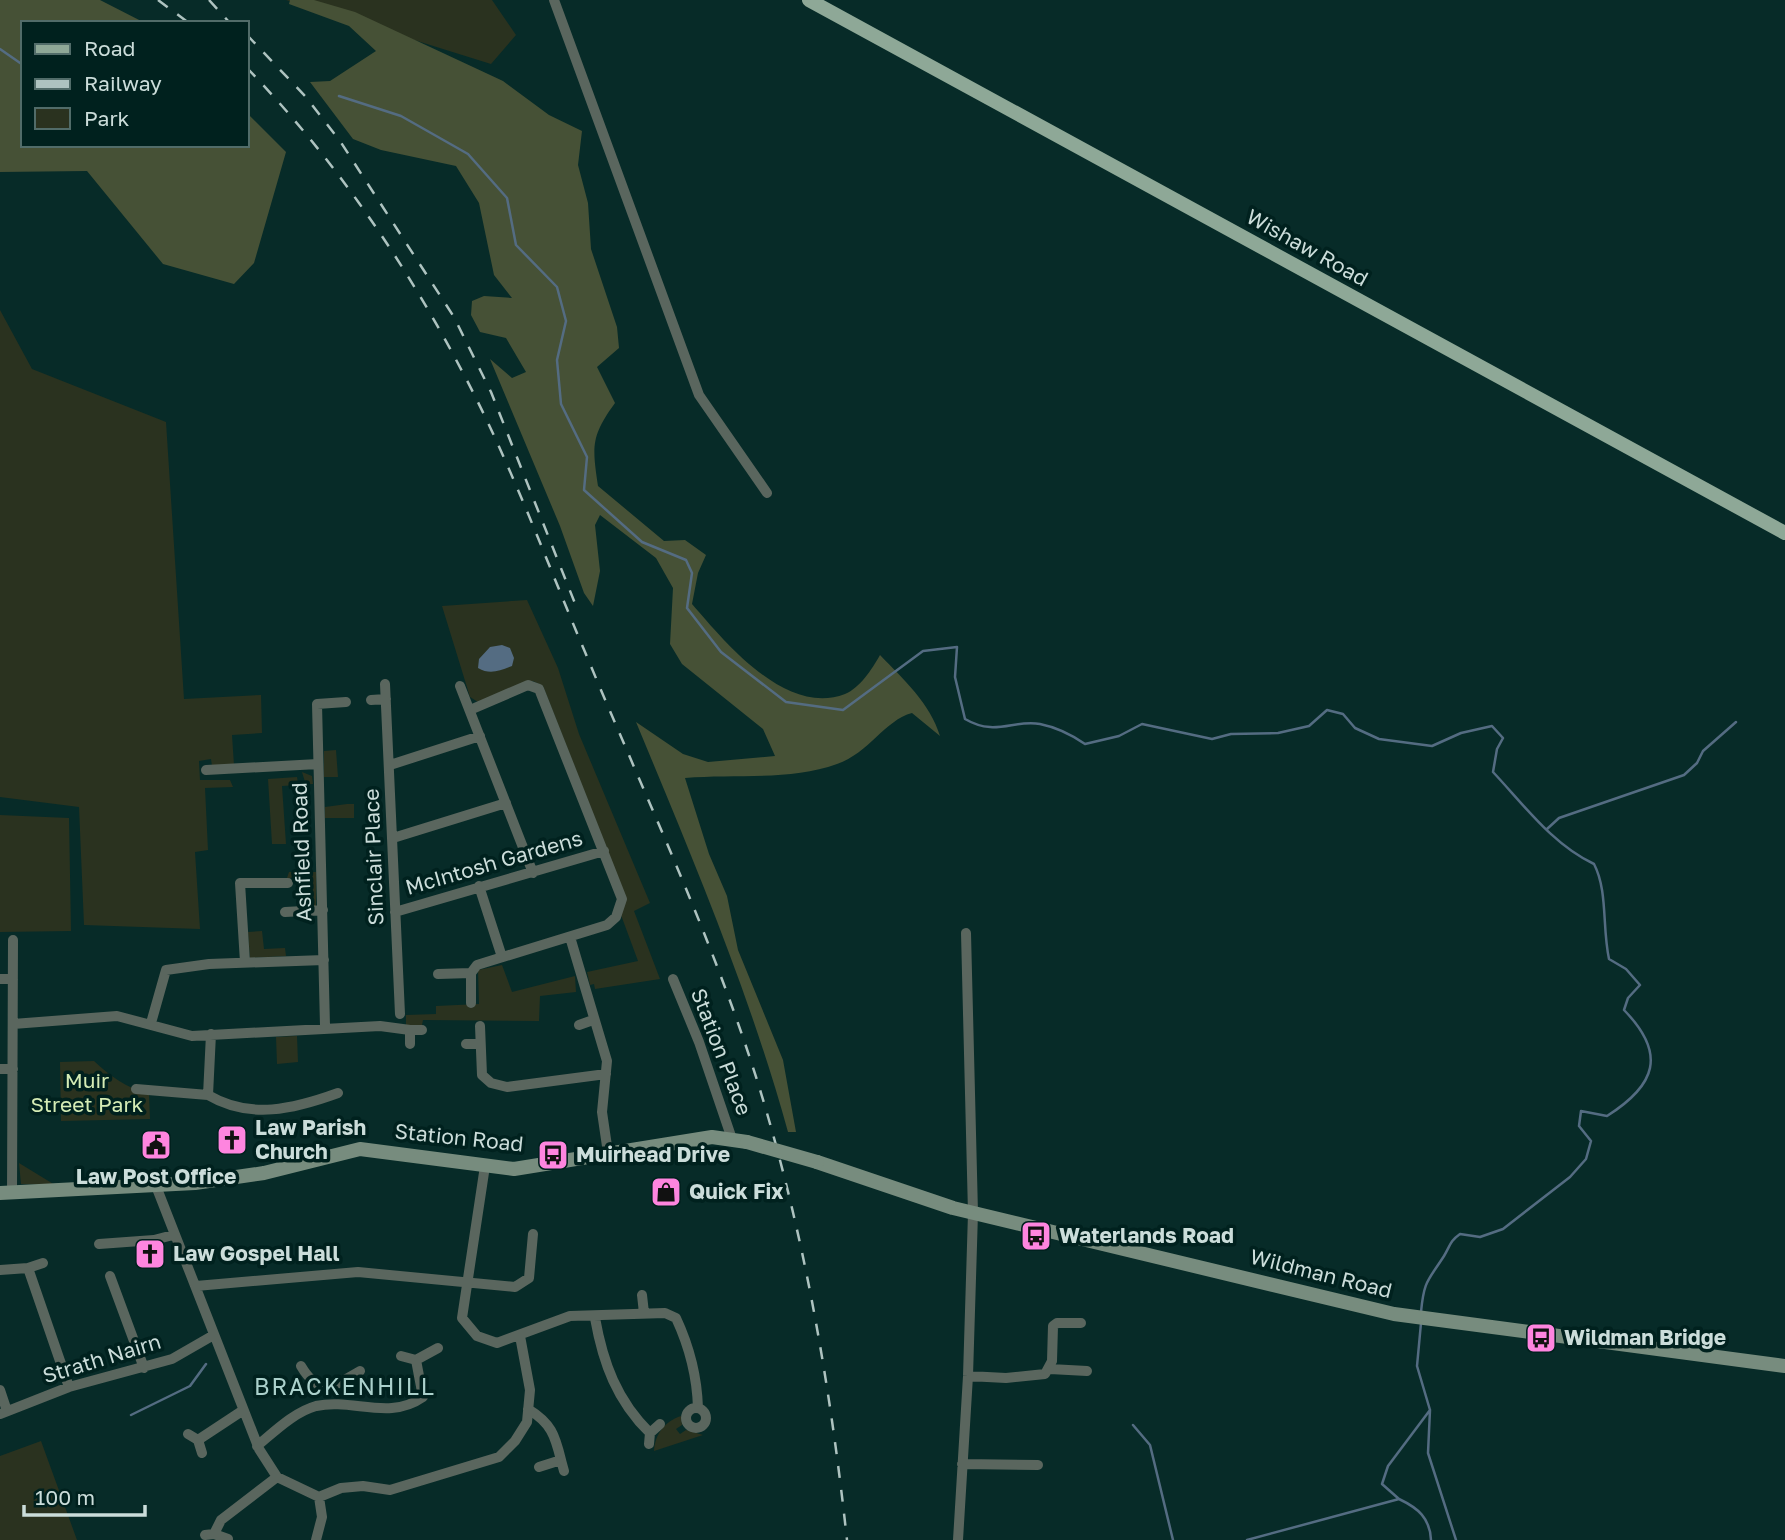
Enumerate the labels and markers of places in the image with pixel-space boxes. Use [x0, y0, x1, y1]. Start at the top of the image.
place label: Law Parish Church [255, 1114, 366, 1164]
church icon: Law Parish Church [215, 1123, 249, 1157]
public building icon: Law Post Office [139, 1128, 173, 1162]
bus stop icon: Muirhead Drive [536, 1138, 570, 1172]
place label: Muirhead Drive [576, 1141, 730, 1167]
place label: Law Post Office [76, 1163, 236, 1189]
shop icon: Quick Fix [649, 1175, 683, 1209]
place label: Quick Fix [689, 1178, 783, 1204]
bus stop icon: Waterlands Road [1019, 1219, 1053, 1253]
place label: Waterlands Road [1059, 1222, 1234, 1248]
church icon: Law Gospel Hall [133, 1237, 167, 1271]
place label: Law Gospel Hall [173, 1240, 339, 1266]
bus stop icon: Wildman Bridge [1524, 1321, 1558, 1355]
place label: Wildman Bridge [1564, 1324, 1726, 1350]

